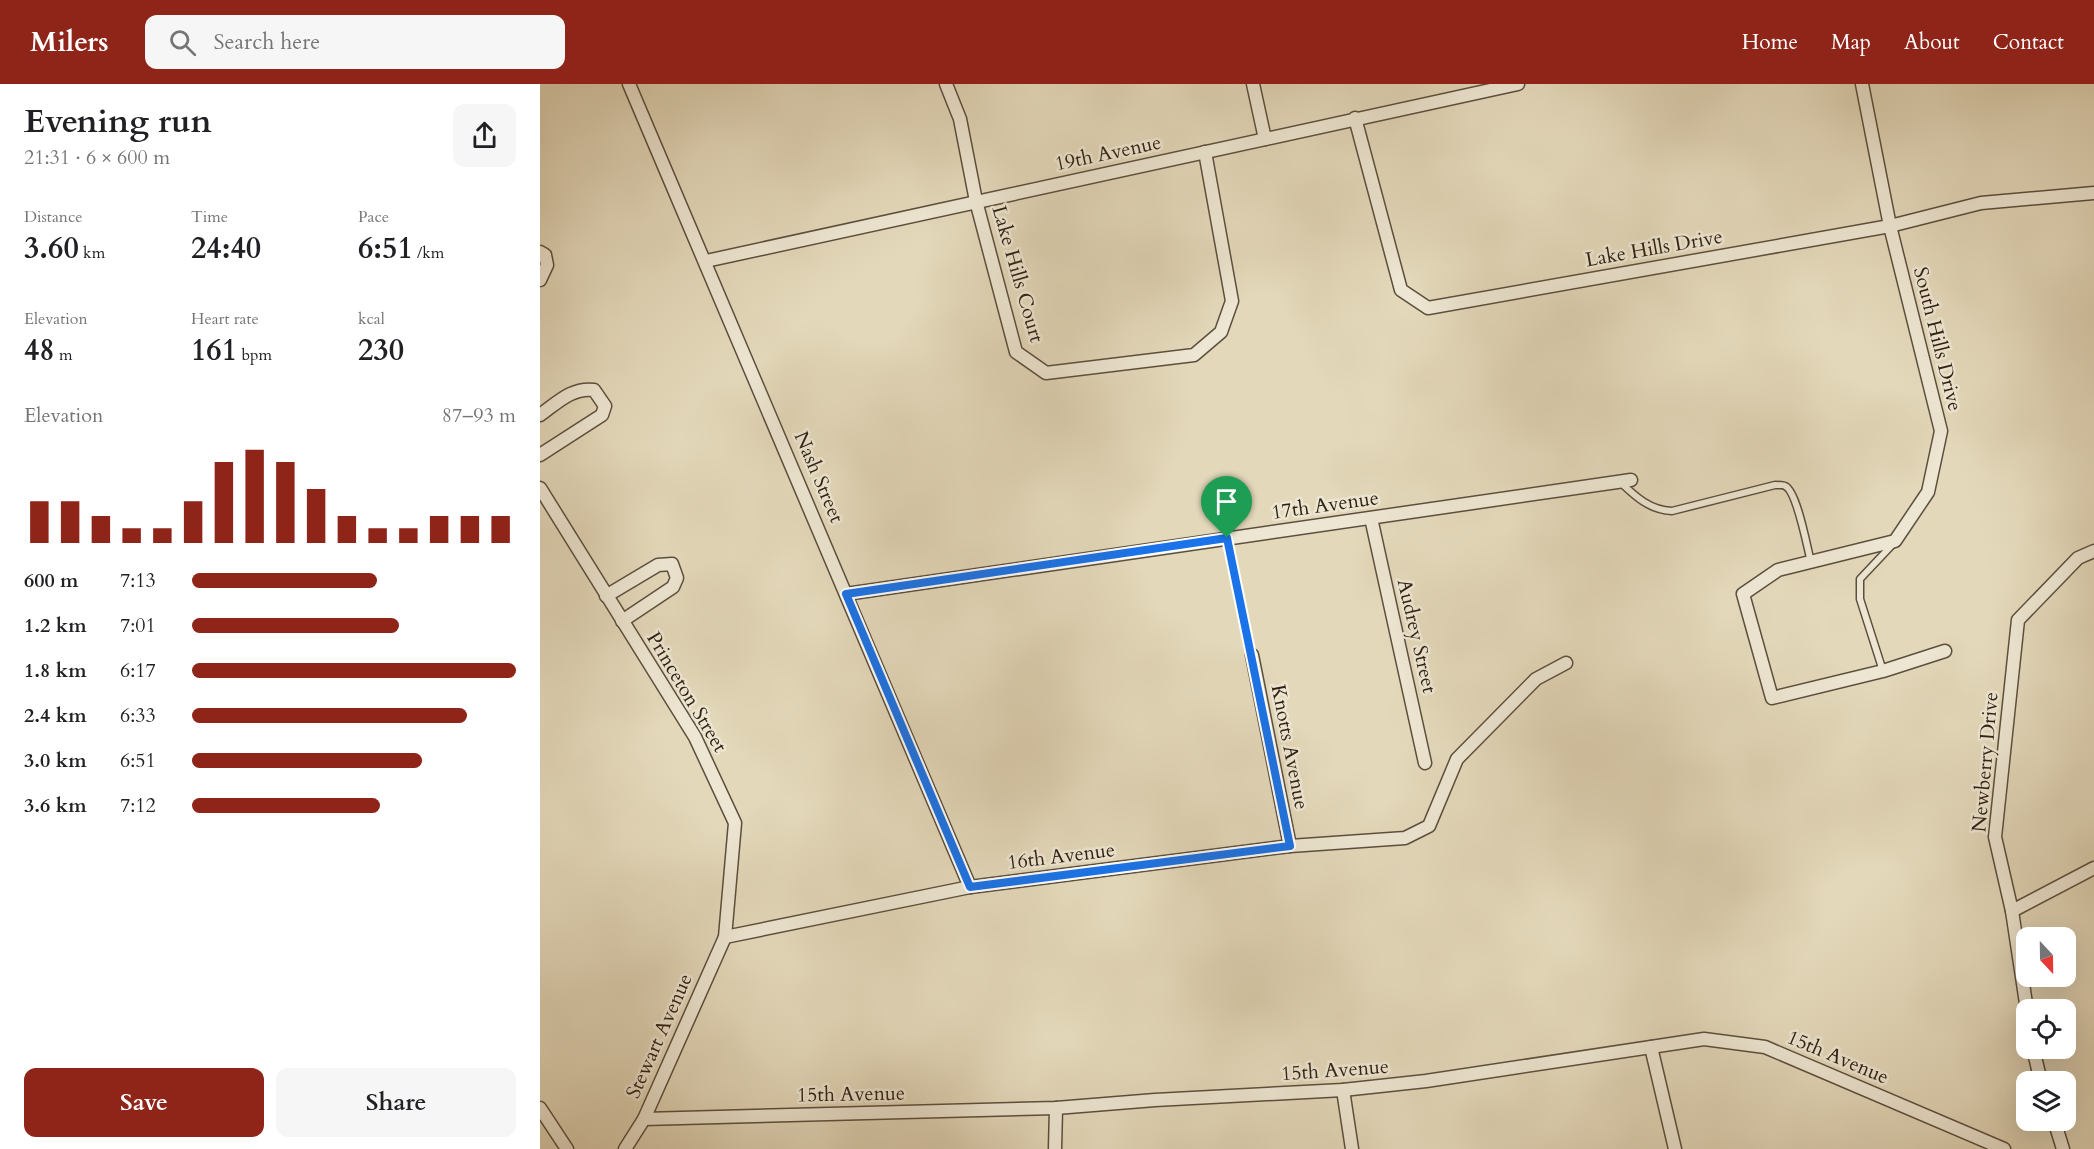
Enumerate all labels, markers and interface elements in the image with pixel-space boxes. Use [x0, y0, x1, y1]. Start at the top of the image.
search box [145, 15, 565, 69]
text: Milers [30, 23, 109, 61]
icon: search [166, 26, 199, 59]
text: Search here [214, 27, 320, 57]
text: Home [1742, 28, 1798, 57]
text: Map [1831, 28, 1871, 57]
text: About [1904, 28, 1960, 57]
text: Contact [1993, 28, 2064, 57]
text: Evening run [24, 99, 212, 144]
button: share [453, 104, 516, 167]
street label: 19th Avenue [1052, 129, 1164, 177]
text: 21:31 · 6 × 600 m [24, 144, 170, 171]
street label: Lake Hills Court [986, 202, 1051, 346]
text: Distance [24, 206, 82, 228]
text: Time [191, 206, 228, 228]
text: Pace [358, 206, 389, 228]
street label: Lake Hills Drive [1583, 223, 1725, 273]
text: 3.60 [24, 228, 79, 269]
text: 24:40 [191, 228, 261, 269]
text: 6:51 [358, 228, 413, 269]
text: km [79, 242, 105, 264]
text: /km [413, 242, 444, 264]
street label: South Hills Drive [1907, 264, 1969, 414]
text: Elevation [24, 308, 88, 330]
text: Heart rate [191, 308, 259, 330]
text: kcal [358, 308, 385, 330]
text: 48 [24, 330, 55, 371]
text: 161 [191, 330, 237, 371]
text: 230 [358, 330, 404, 371]
text: m [55, 344, 73, 366]
text: bpm [237, 344, 272, 366]
text: Elevation [24, 402, 103, 429]
text: 87–93 m [442, 402, 516, 429]
street label: Nash Street [788, 427, 851, 527]
pin [1201, 476, 1252, 538]
street label: 17th Avenue [1270, 484, 1380, 526]
icon: arrive [1210, 485, 1243, 518]
text: 600 m [24, 567, 79, 594]
text: 7:13 [120, 567, 156, 594]
street label: Audrey Street [1391, 576, 1443, 696]
text: 1.2 km [24, 612, 87, 639]
text: 7:01 [120, 612, 156, 639]
street label: Princeton Street [640, 627, 734, 758]
text: 1.8 km [24, 657, 87, 684]
text: 6:17 [120, 657, 156, 684]
street label: Knotts Avenue [1265, 682, 1315, 812]
street label: Newberry Drive [1965, 691, 2005, 833]
text: 2.4 km [24, 702, 87, 729]
text: 6:33 [120, 702, 156, 729]
text: 3.0 km [24, 747, 87, 774]
text: 6:51 [120, 747, 156, 774]
text: 3.6 km [24, 792, 87, 819]
text: 7:12 [120, 792, 156, 819]
street label: 16th Avenue [1006, 836, 1116, 876]
north arrow [2016, 927, 2076, 987]
map controls [2016, 927, 2076, 1131]
street label: Stewart Avenue [619, 969, 699, 1103]
button: locate [2016, 999, 2076, 1059]
street label: 15th Avenue [1783, 1023, 1893, 1091]
street label: 15th Avenue [1280, 1053, 1390, 1087]
button: Save [24, 1068, 264, 1137]
button: Share [276, 1068, 516, 1137]
button: layers [2016, 1071, 2076, 1131]
street label: 15th Avenue [797, 1080, 905, 1108]

